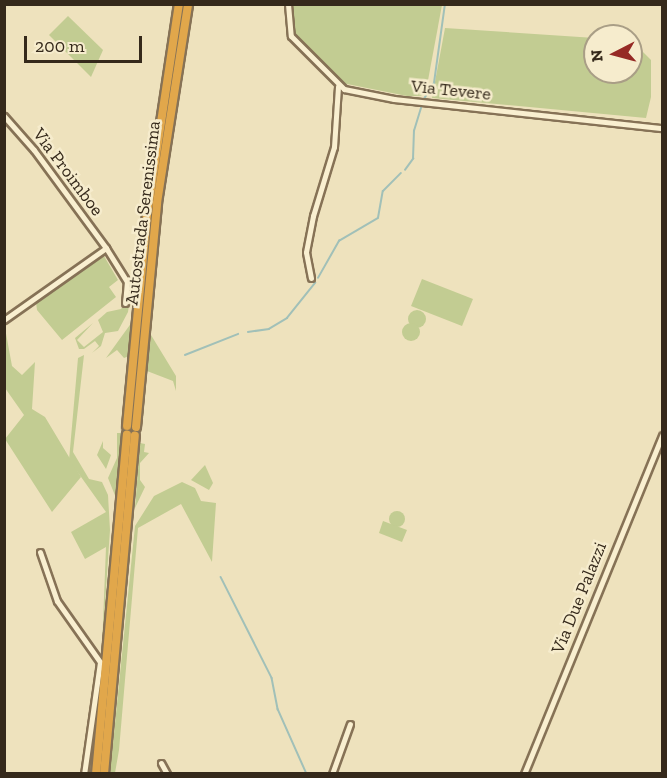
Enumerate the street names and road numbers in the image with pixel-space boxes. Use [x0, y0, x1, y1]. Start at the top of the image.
street label: Via Tevere [410, 75, 492, 105]
street label: Autostrada Serenissima [121, 120, 165, 306]
street label: Via Proimboe [28, 124, 108, 220]
street label: Via Due Palazzi [547, 539, 611, 657]

